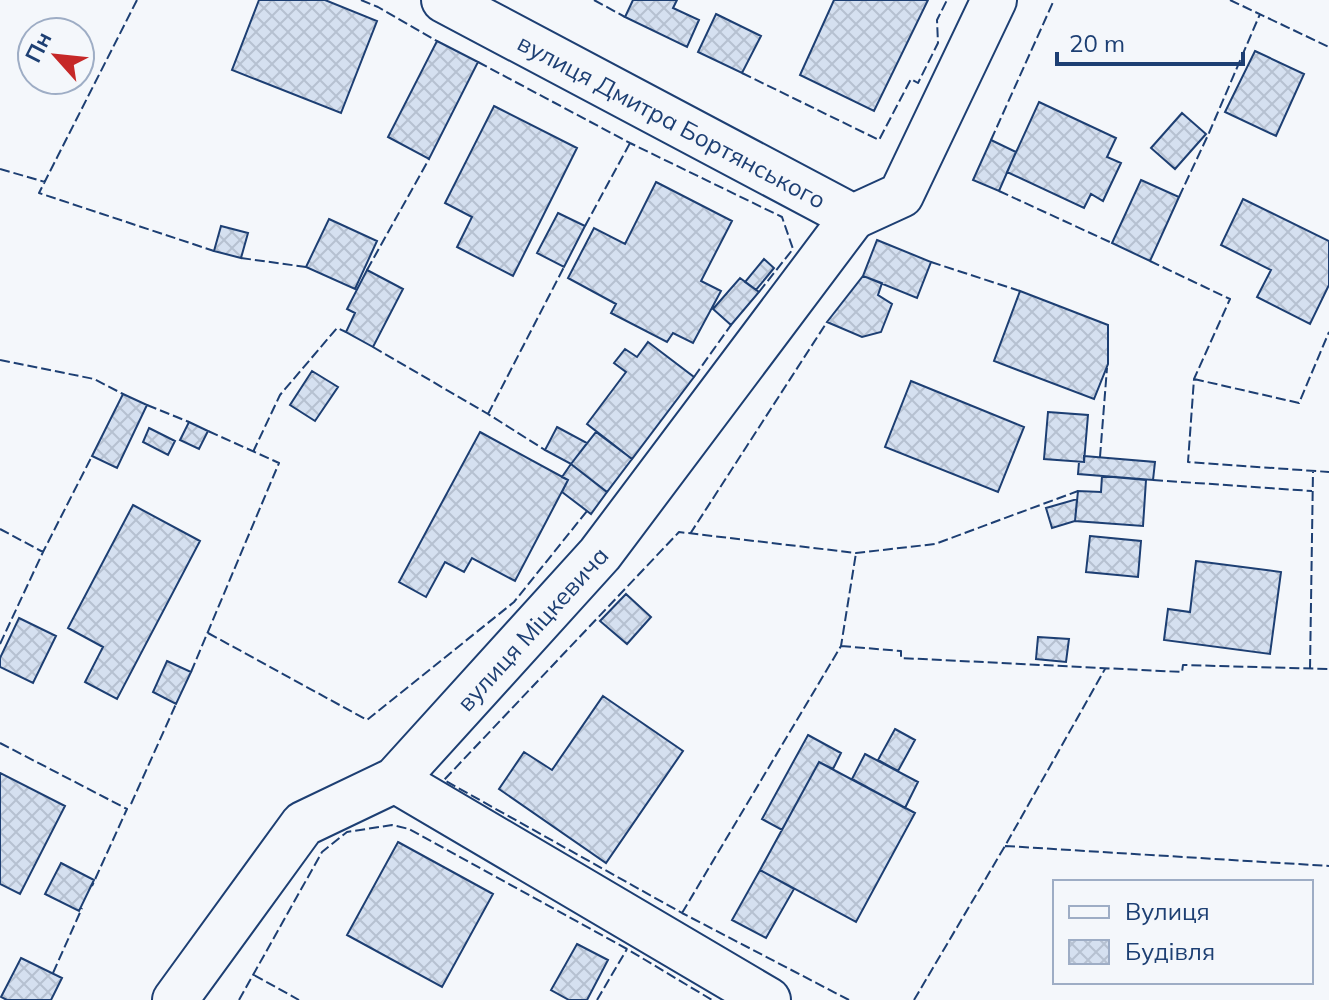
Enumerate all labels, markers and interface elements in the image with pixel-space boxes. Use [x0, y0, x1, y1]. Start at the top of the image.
north arrow [16, 16, 96, 96]
scale bar [1057, 16, 1243, 66]
text: Пн [19, 27, 58, 67]
street label: вулиця Дмитра Бортянського [513, 27, 831, 215]
text: 20 m [1069, 28, 1125, 58]
street label: вулиця Міцкевича [450, 540, 614, 717]
legend [1053, 880, 1313, 984]
text: Вулиця [1125, 896, 1210, 926]
text: Будівля [1125, 936, 1215, 966]

